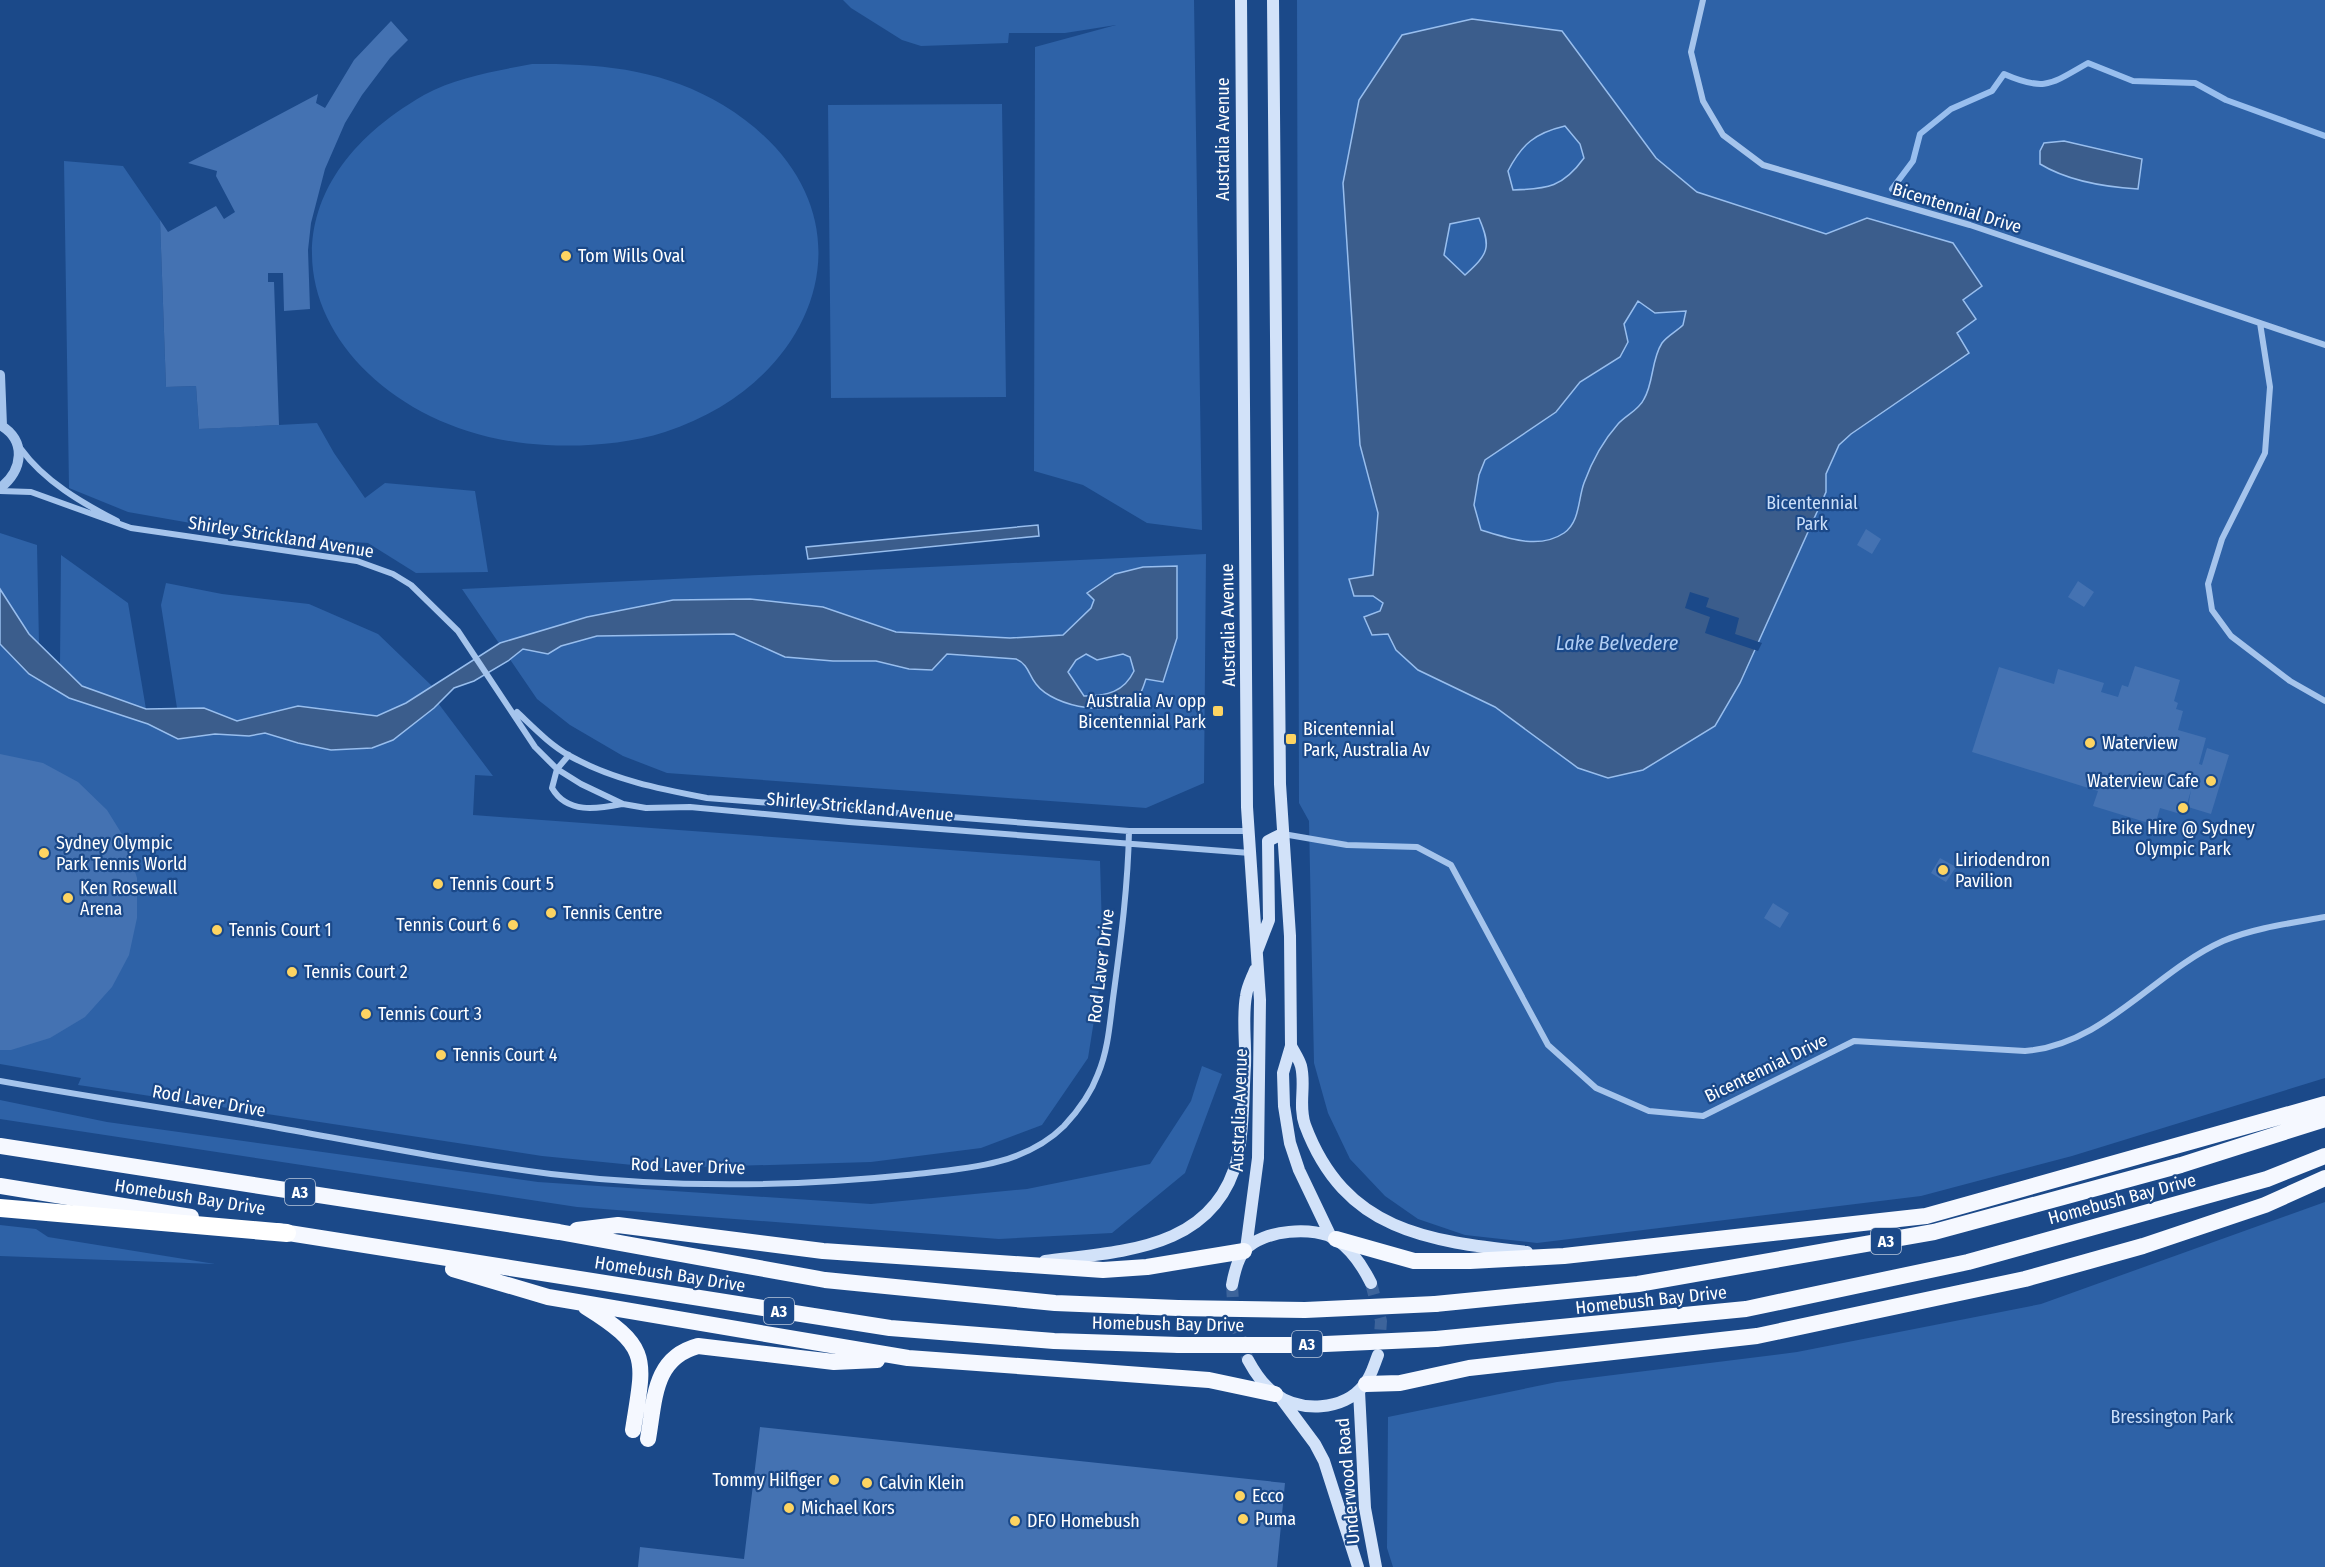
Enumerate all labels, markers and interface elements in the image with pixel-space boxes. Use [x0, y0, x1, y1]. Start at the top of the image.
street label: Australia Avenue [1212, 77, 1234, 201]
street label: Bicentennial Drive [1890, 178, 2024, 238]
place label: Tom Wills Oval [578, 245, 685, 267]
marker: Tom Wills Oval [559, 249, 573, 263]
park label: Bicentennial Park [1766, 492, 1858, 535]
street label: Shirley Strickland Avenue [187, 511, 375, 563]
street label: Australia Avenue [1216, 563, 1240, 687]
water label: Lake Belvedere [1556, 631, 1679, 655]
place label: Australia Av opp Bicentennial Park [1078, 690, 1207, 733]
marker: Australia Av opp Bicentennial Park [1211, 704, 1225, 718]
place label: Bicentennial Park, Australia Av [1303, 718, 1430, 761]
marker: Bicentennial Park, Australia Av [1284, 732, 1298, 746]
place label: Waterview [2102, 732, 2178, 754]
marker: Waterview [2083, 736, 2097, 750]
place label: Waterview Cafe [2087, 770, 2199, 792]
marker: Waterview Cafe [2204, 774, 2218, 788]
street label: Shirley Strickland Avenue [766, 788, 955, 826]
marker: Bike Hire @ Sydney Olympic Park [2176, 801, 2190, 815]
place label: Bike Hire @ Sydney Olympic Park [2111, 817, 2255, 860]
place label: Sydney Olympic Park Tennis World [56, 832, 187, 875]
marker: Sydney Olympic Park Tennis World [37, 846, 51, 860]
place label: Liriodendron Pavilion [1955, 849, 2050, 892]
marker: Liriodendron Pavilion [1936, 863, 1950, 877]
place label: Tennis Court 5 [450, 873, 554, 895]
place label: Ken Rosewall Arena [80, 877, 177, 920]
marker: Tennis Court 5 [431, 877, 445, 891]
marker: Ken Rosewall Arena [61, 891, 75, 905]
place label: Tennis Centre [563, 902, 662, 924]
marker: Tennis Centre [544, 906, 558, 920]
street label: Rod Laver Drive [1083, 908, 1119, 1024]
place label: Tennis Court 6 [396, 914, 501, 936]
marker: Tennis Court 6 [506, 918, 520, 932]
place label: Tennis Court 1 [229, 919, 332, 941]
marker: Tennis Court 1 [210, 923, 224, 937]
place label: Tennis Court 2 [304, 961, 408, 983]
marker: Tennis Court 2 [285, 965, 299, 979]
place label: Tennis Court 3 [378, 1003, 482, 1025]
marker: Tennis Court 3 [359, 1007, 373, 1021]
street label: Bicentennial Drive [1701, 1029, 1831, 1107]
place label: Tennis Court 4 [453, 1044, 558, 1066]
marker: Tennis Court 4 [434, 1048, 448, 1062]
street label: Australia Avenue [1226, 1048, 1252, 1172]
street label: Rod Laver Drive [151, 1080, 268, 1122]
street label: Rod Laver Drive [630, 1153, 746, 1179]
street label: Homebush Bay Drive [2046, 1169, 2198, 1229]
street label: Homebush Bay Drive [113, 1174, 267, 1220]
road number: A3 [285, 1179, 315, 1205]
road number: A3 [1871, 1228, 1901, 1254]
street label: Homebush Bay Drive [593, 1251, 747, 1297]
street label: Homebush Bay Drive [1574, 1281, 1728, 1319]
road number: A3 [764, 1298, 794, 1324]
street label: Homebush Bay Drive [1092, 1312, 1244, 1336]
road number: A3 [1292, 1331, 1322, 1357]
park label: Bressington Park [2111, 1406, 2234, 1428]
street label: Underwood Road [1332, 1417, 1364, 1545]
place label: Tommy Hilfiger [712, 1469, 823, 1491]
place label: Calvin Klein [879, 1472, 965, 1494]
marker: Tommy Hilfiger [827, 1473, 841, 1487]
marker: Calvin Klein [860, 1476, 874, 1490]
place label: Ecco [1252, 1485, 1284, 1507]
marker: Ecco [1233, 1489, 1247, 1503]
place label: Michael Kors [801, 1497, 895, 1519]
marker: Michael Kors [782, 1501, 796, 1515]
place label: Puma [1255, 1508, 1296, 1530]
place label: DFO Homebush [1027, 1510, 1140, 1532]
marker: Puma [1236, 1512, 1250, 1526]
marker: DFO Homebush [1008, 1514, 1022, 1528]

